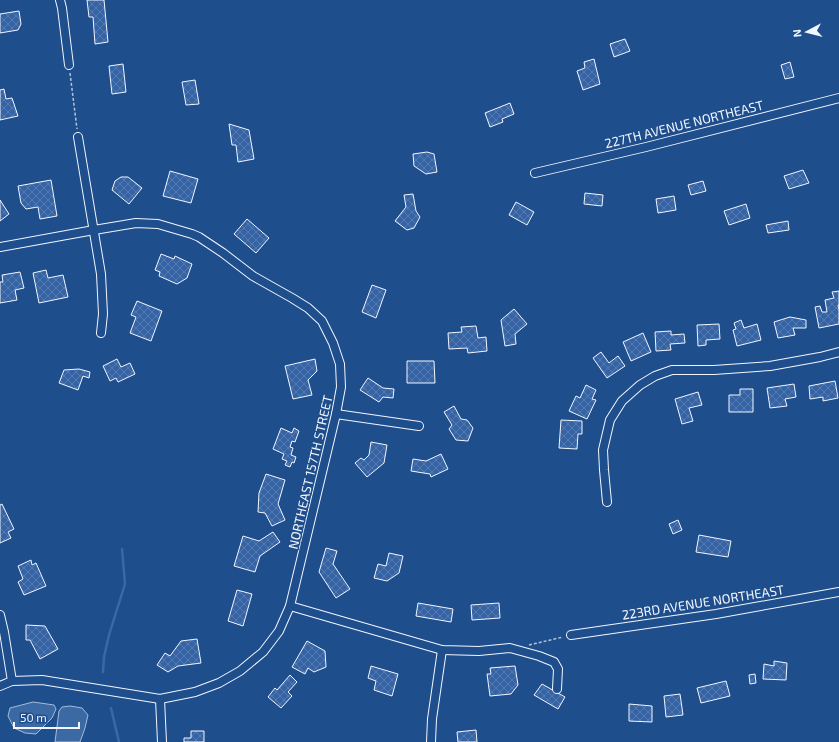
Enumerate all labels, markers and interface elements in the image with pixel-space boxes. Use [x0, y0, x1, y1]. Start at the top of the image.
north arrow [787, 12, 827, 52]
text: N [790, 28, 804, 38]
street label: 227TH AVENUE NORTHEAST [603, 96, 766, 151]
street label: NORTHEAST 157TH STREET [284, 393, 336, 551]
street label: 223RD AVENUE NORTHEAST [621, 581, 786, 623]
scale bar [14, 704, 79, 730]
text: 50 m [20, 710, 47, 724]

